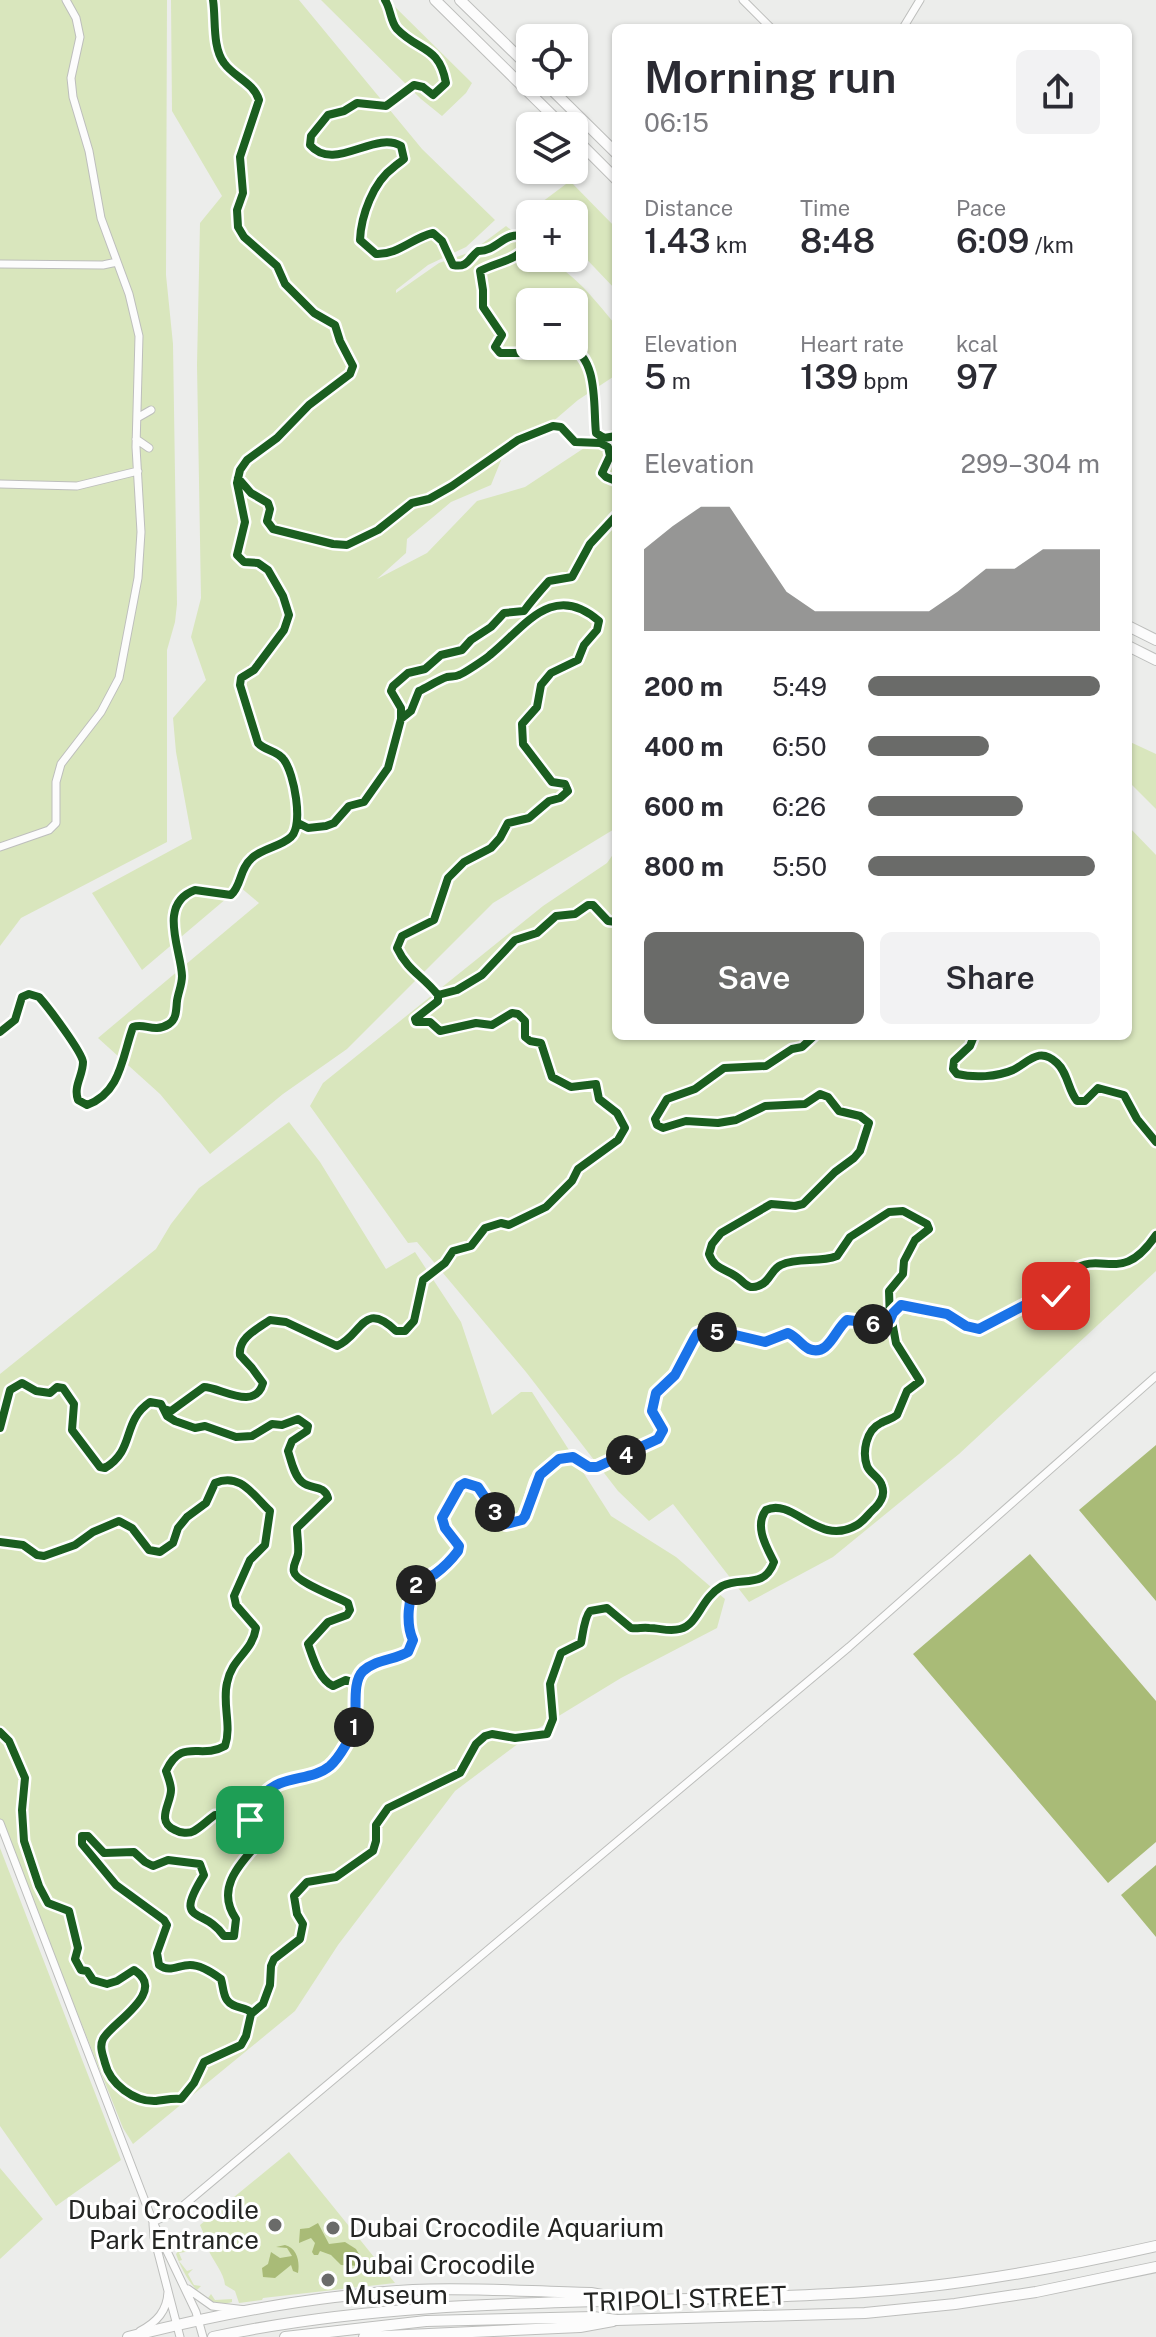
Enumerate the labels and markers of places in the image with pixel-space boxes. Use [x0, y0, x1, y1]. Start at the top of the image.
pin [1022, 1262, 1090, 1330]
pin: 6 [853, 1304, 893, 1344]
pin: 5 [697, 1312, 737, 1352]
pin: 4 [606, 1435, 646, 1475]
pin: 3 [475, 1492, 515, 1532]
pin: 2 [396, 1565, 436, 1605]
pin: 1 [334, 1707, 374, 1747]
pin [216, 1786, 284, 1854]
place label: Dubai Crocodile Park Entrance [68, 2194, 259, 2255]
place label: Dubai Crocodile Aquarium [349, 2212, 664, 2243]
marker: Dubai Crocodile Park Entrance [266, 2216, 284, 2234]
marker: Dubai Crocodile Aquarium [324, 2219, 342, 2237]
place label: Dubai Crocodile Museum [344, 2249, 535, 2310]
marker: Dubai Crocodile Museum [319, 2271, 337, 2289]

